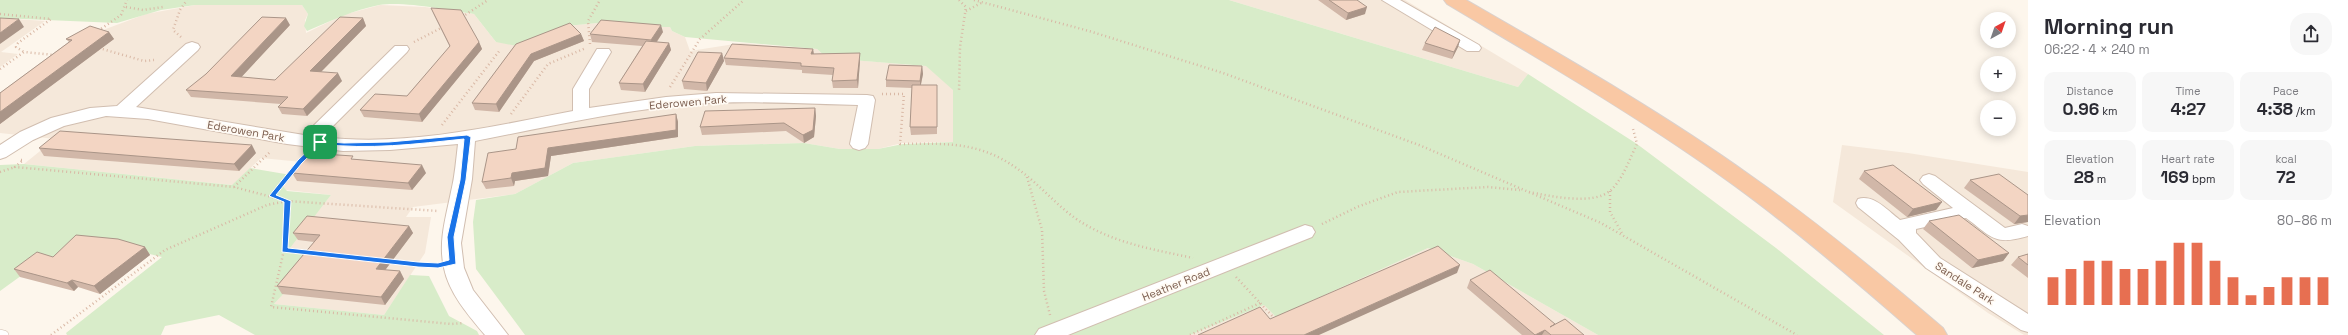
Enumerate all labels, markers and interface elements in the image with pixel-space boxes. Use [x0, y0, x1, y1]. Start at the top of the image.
north arrow [1980, 12, 2016, 48]
map controls [1980, 12, 2016, 136]
text: Morning run [2044, 12, 2174, 40]
button: share [2290, 13, 2332, 55]
text: 06:22 · 4 × 240 m [2044, 41, 2150, 58]
button: + [1980, 56, 2016, 92]
text: Distance [2067, 84, 2113, 98]
text: Time [2175, 84, 2201, 98]
text: Pace [2273, 84, 2299, 98]
street label: Ederowen Park [648, 92, 728, 112]
text: 0.96 [2062, 98, 2099, 120]
text: 4:27 [2170, 98, 2206, 120]
text: 4:38 [2257, 98, 2293, 120]
button: − [1980, 100, 2016, 136]
text: km [2099, 104, 2118, 118]
text: /km [2293, 104, 2315, 118]
street label: Ederowen Park [206, 117, 286, 145]
pin [303, 125, 337, 159]
icon: arrive [309, 131, 331, 153]
text: Elevation [2066, 152, 2114, 166]
text: Heart rate [2161, 152, 2215, 166]
text: kcal [2275, 152, 2297, 166]
text: 28 [2074, 166, 2094, 188]
text: 169 [2160, 166, 2189, 188]
text: 72 [2276, 166, 2296, 188]
text: m [2094, 172, 2106, 186]
text: bpm [2189, 172, 2216, 186]
text: Elevation [2044, 212, 2101, 229]
text: 80–86 m [2277, 212, 2332, 229]
street label: Sandale Park [1933, 259, 1997, 307]
street label: Heather Road [1140, 264, 1212, 304]

